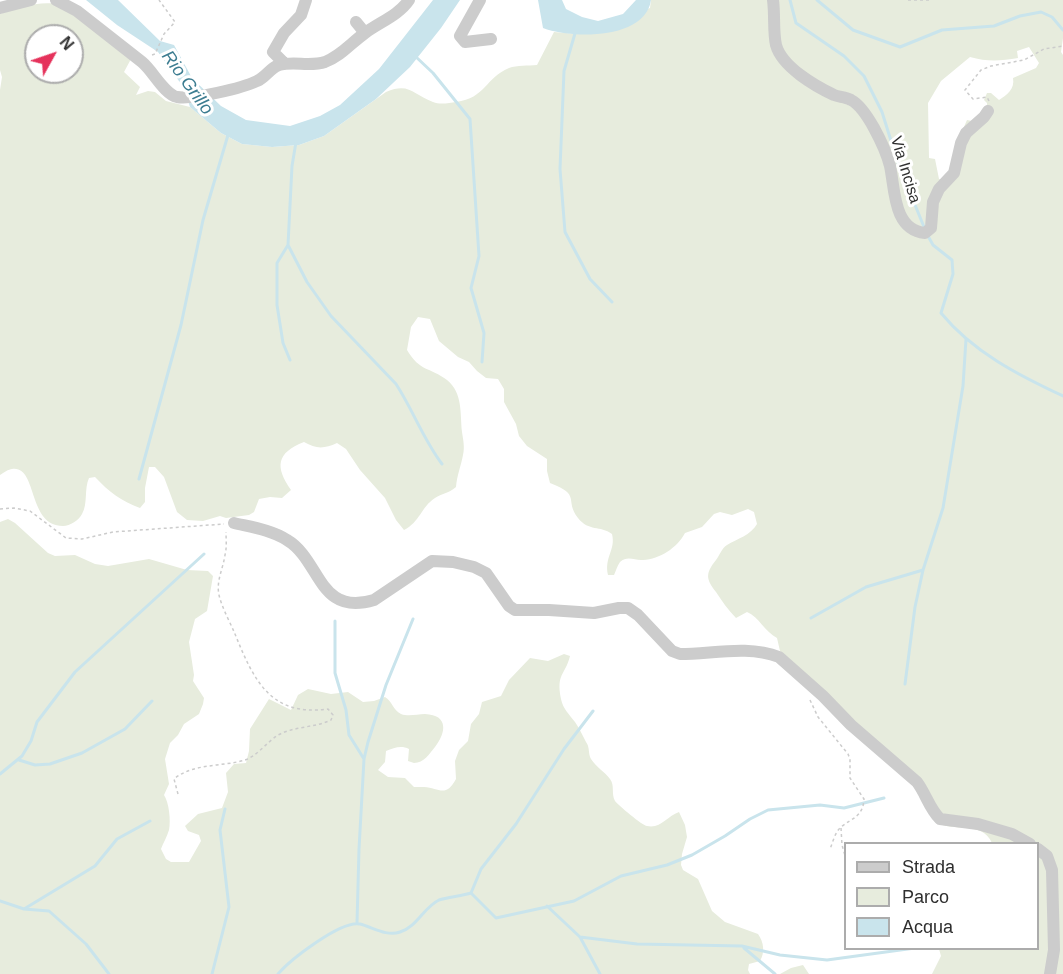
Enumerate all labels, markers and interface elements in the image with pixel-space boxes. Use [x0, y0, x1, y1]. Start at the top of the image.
north arrow [24, 24, 84, 84]
text: N [56, 34, 77, 53]
water label: Rio Grillo [157, 47, 217, 119]
street label: Via Incisa [886, 134, 924, 206]
legend [844, 842, 1039, 950]
text: Strada [902, 857, 955, 877]
text: Parco [902, 887, 949, 907]
text: Acqua [902, 917, 953, 937]

